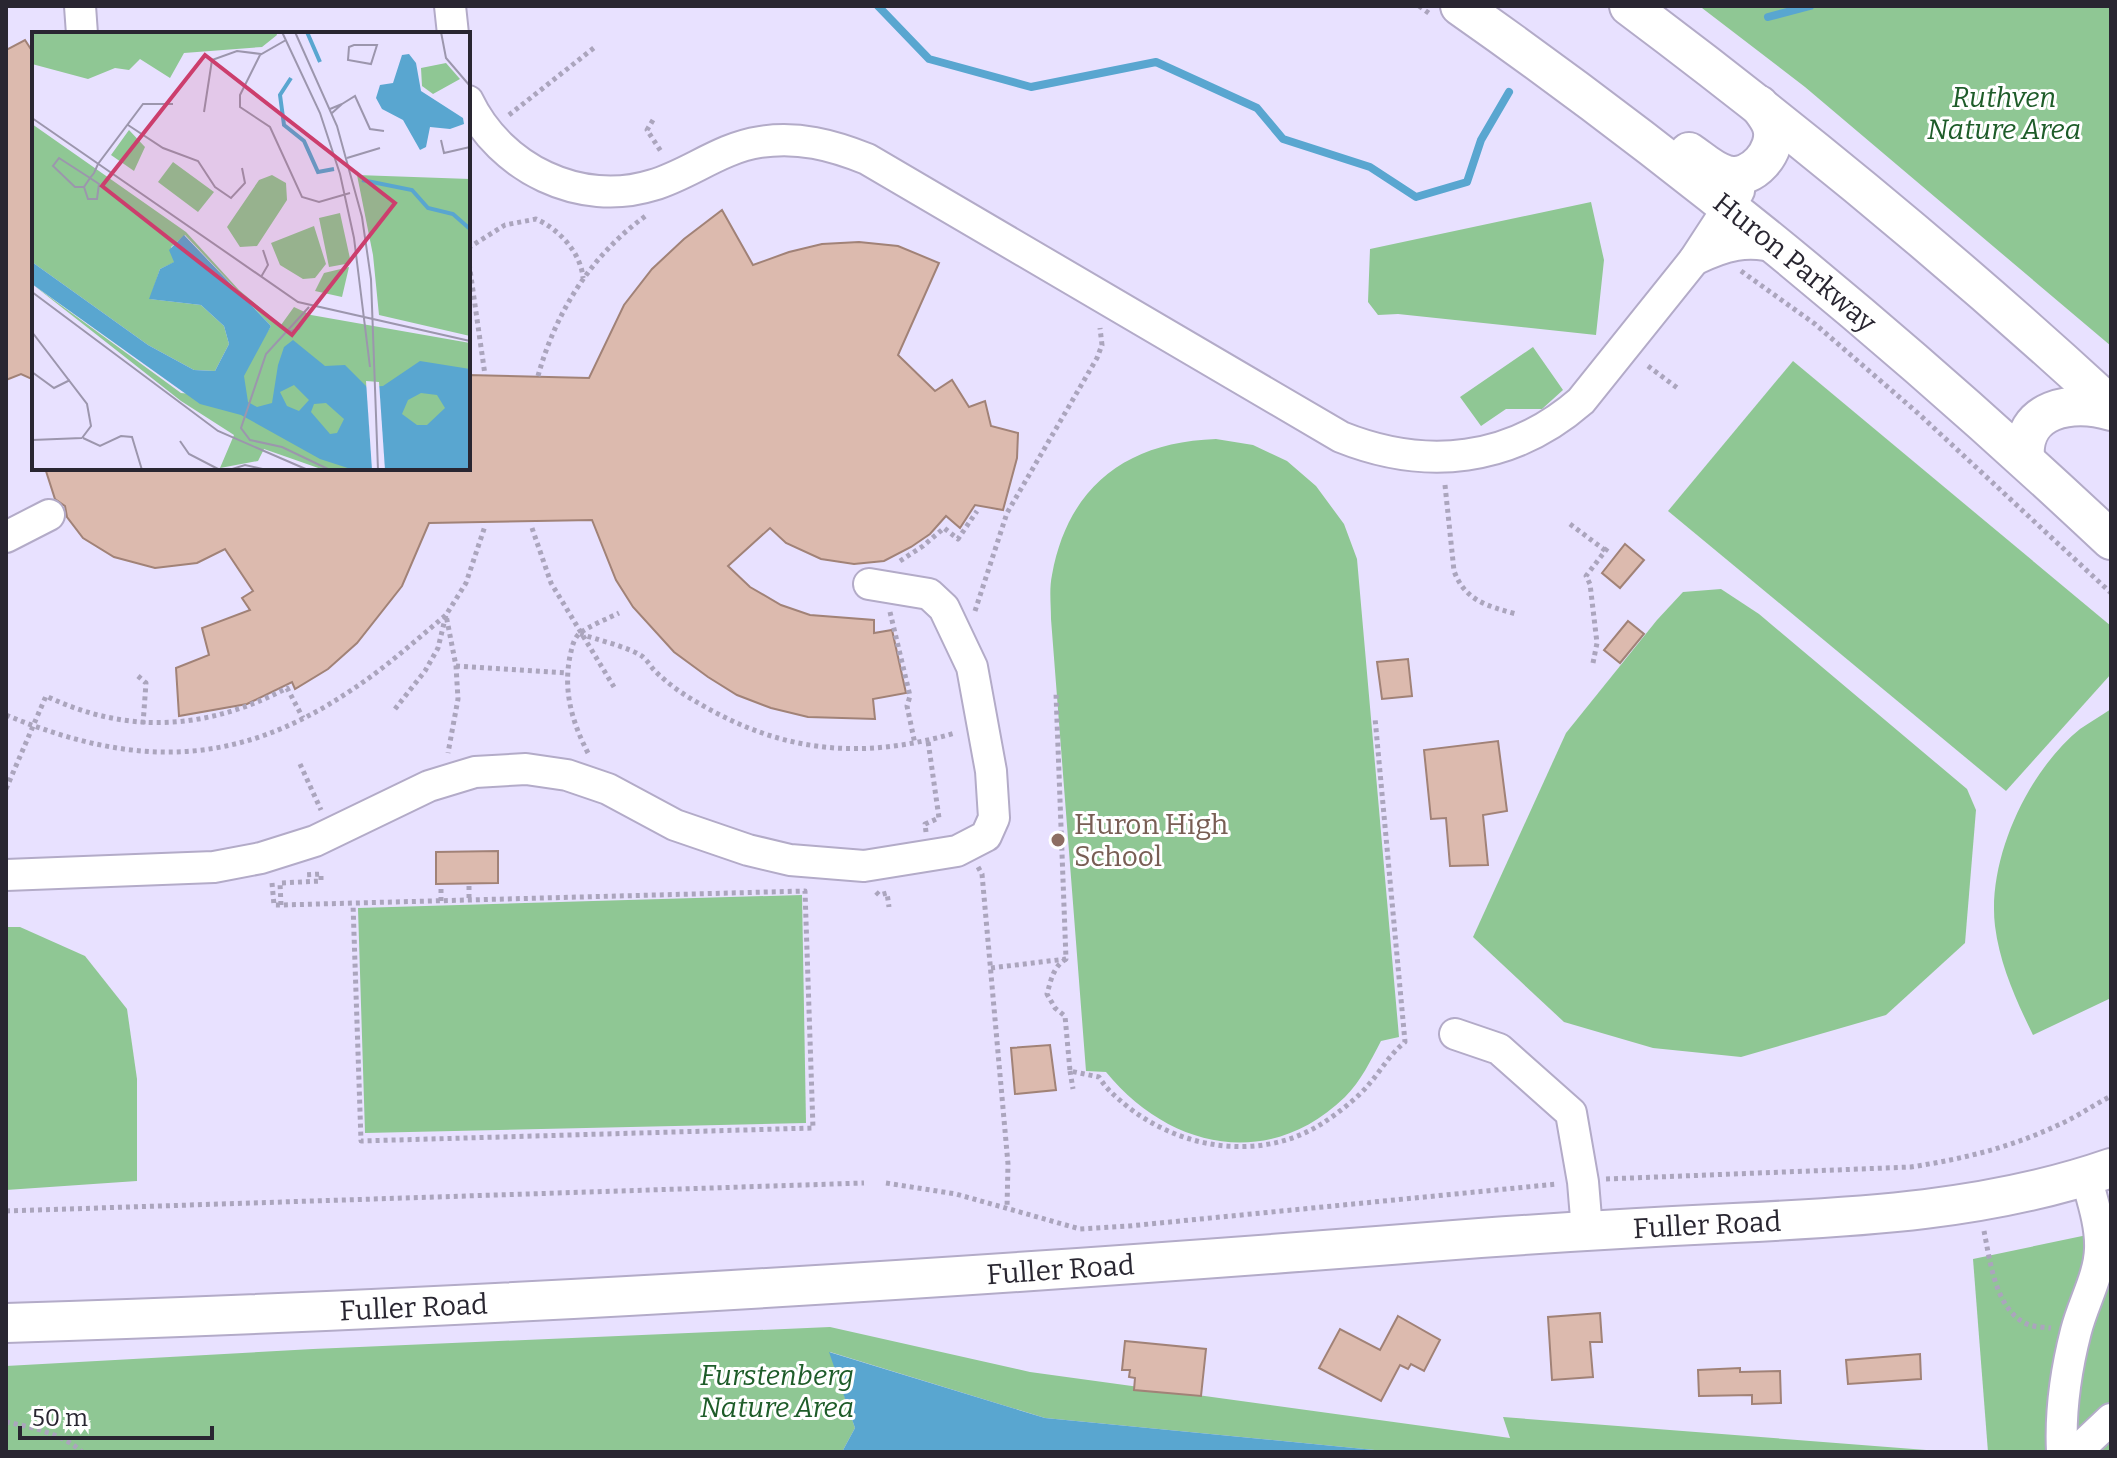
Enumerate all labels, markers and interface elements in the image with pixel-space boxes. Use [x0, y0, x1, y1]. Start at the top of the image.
inset map [32, 32, 470, 470]
park label: Ruthven Nature Area [1927, 81, 2081, 146]
street label: Huron Parkway [1707, 186, 1883, 339]
place label: Huron High School [1074, 808, 1228, 873]
marker: Huron High School [1049, 831, 1067, 849]
street label: Fuller Road [1632, 1204, 1782, 1245]
street label: Fuller Road [986, 1248, 1136, 1291]
street label: Fuller Road [339, 1287, 488, 1327]
park label: Furstenberg Nature Area [700, 1359, 854, 1424]
scale bar [20, 1390, 212, 1440]
text: 50 m [32, 1404, 88, 1432]

